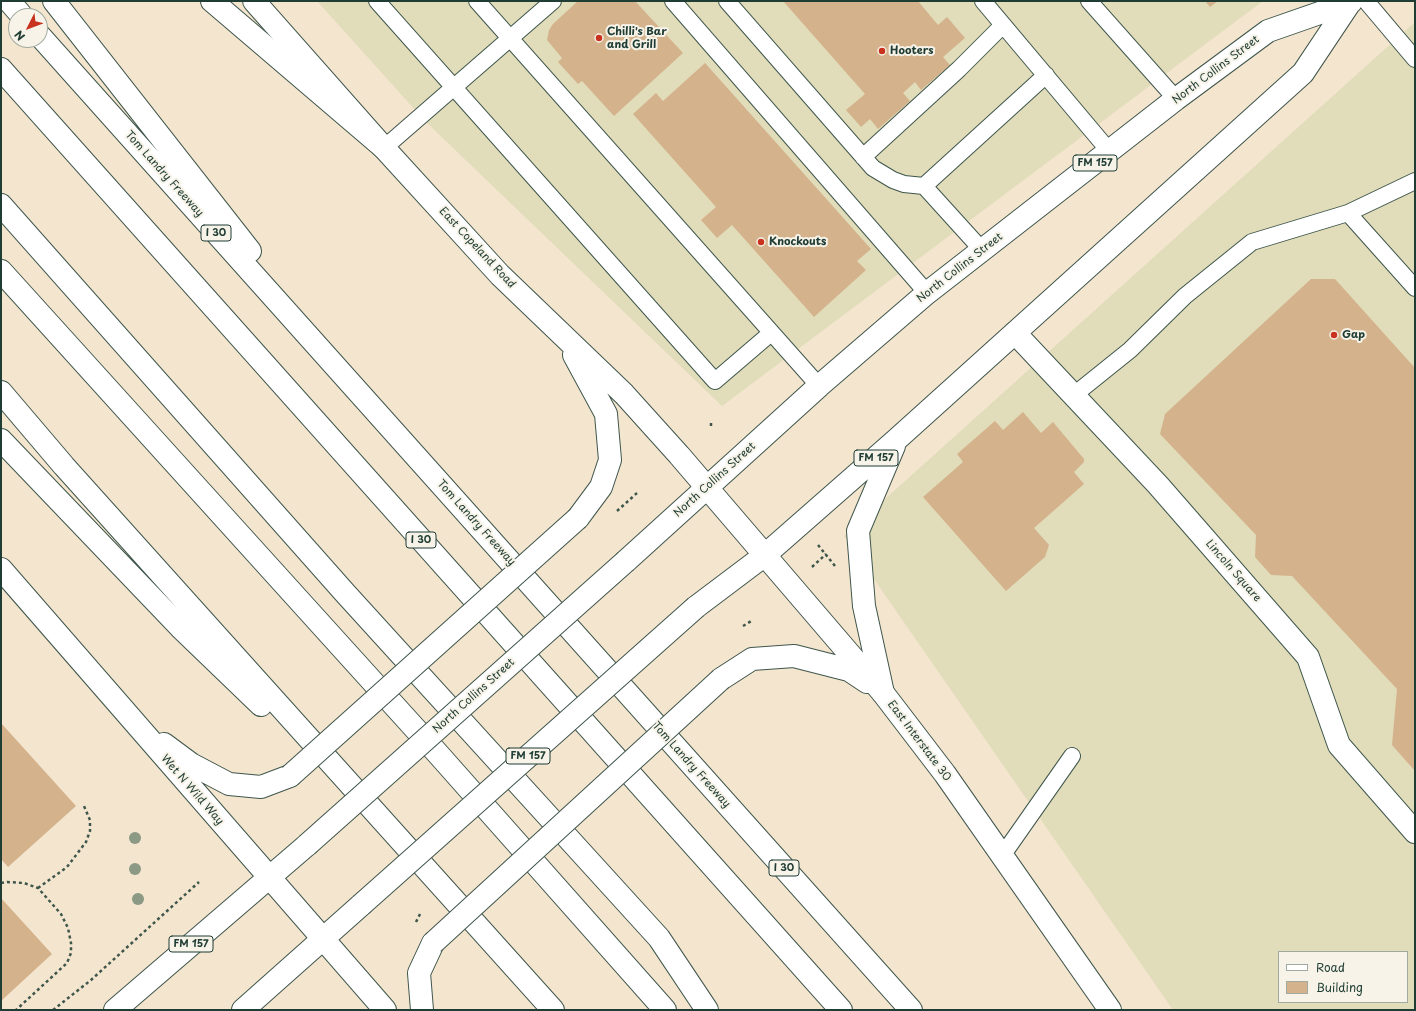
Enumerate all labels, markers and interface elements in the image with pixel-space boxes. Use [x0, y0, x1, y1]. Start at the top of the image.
north arrow [8, 8, 48, 48]
place label: Chilli's Bar and Grill [607, 25, 667, 51]
text: N [10, 27, 29, 45]
marker: Chilli's Bar and Grill [594, 33, 604, 43]
street label: North Collins Street [1170, 33, 1262, 107]
place label: Hooters [890, 44, 934, 58]
marker: Hooters [877, 46, 887, 56]
street label: Tom Landry Freeway [122, 128, 206, 220]
road number: FM 157 [1073, 155, 1117, 171]
street label: East Copeland Road [436, 205, 518, 291]
road number: I 30 [201, 225, 231, 241]
street label: North Collins Street [914, 230, 1006, 306]
place label: Knockouts [769, 235, 826, 249]
marker: Knockouts [756, 237, 766, 247]
place label: Gap [1342, 328, 1365, 342]
marker: Gap [1329, 330, 1339, 340]
street label: North Collins Street [671, 440, 759, 520]
road number: FM 157 [854, 450, 898, 466]
street label: Tom Landry Freeway [434, 477, 518, 569]
road number: I 30 [406, 532, 436, 548]
street label: Lincoln Square [1203, 537, 1263, 605]
street label: North Collins Street [430, 656, 518, 736]
street label: East Interstate 30 [884, 698, 954, 784]
street label: Tom Landry Freeway [649, 719, 733, 811]
road number: FM 157 [506, 748, 550, 764]
street label: Wet N Wild Way [158, 752, 226, 828]
road number: I 30 [769, 860, 799, 876]
road number: FM 157 [169, 936, 213, 952]
legend [1278, 951, 1408, 1003]
text: Road [1316, 958, 1345, 976]
text: Building [1316, 978, 1363, 996]

